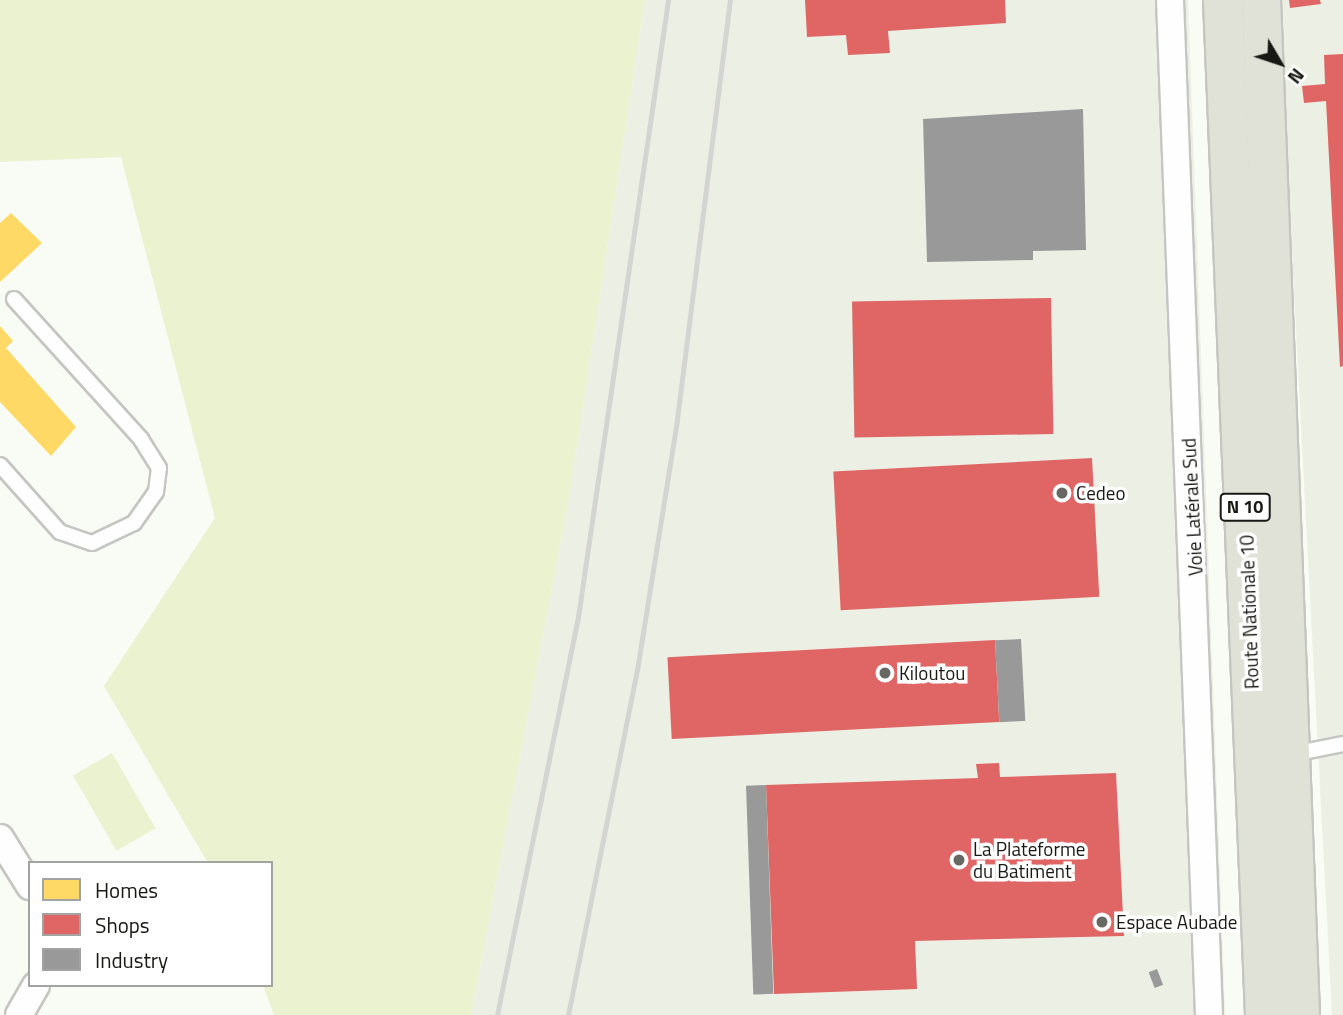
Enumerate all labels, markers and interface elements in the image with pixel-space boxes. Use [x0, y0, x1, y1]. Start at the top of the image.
north arrow [1245, 28, 1315, 98]
text: N [1281, 62, 1312, 91]
street label: Voie Latérale Sud [1177, 437, 1207, 577]
place label: Cedeo [1076, 482, 1125, 504]
marker: Cedeo [1054, 485, 1070, 501]
road number: N 10 [1219, 492, 1271, 522]
street label: Route Nationale 10 [1235, 534, 1263, 690]
place label: Kiloutou [899, 662, 965, 684]
marker: Kiloutou [877, 665, 893, 681]
place label: La Plateforme du Batiment [973, 838, 1085, 882]
marker: La Plateforme du Batiment [951, 852, 967, 868]
legend [28, 861, 273, 987]
text: Homes [95, 874, 158, 906]
text: Shops [95, 909, 150, 941]
place label: Espace Aubade [1116, 911, 1237, 933]
marker: Espace Aubade [1094, 914, 1110, 930]
text: Industry [95, 944, 168, 976]

